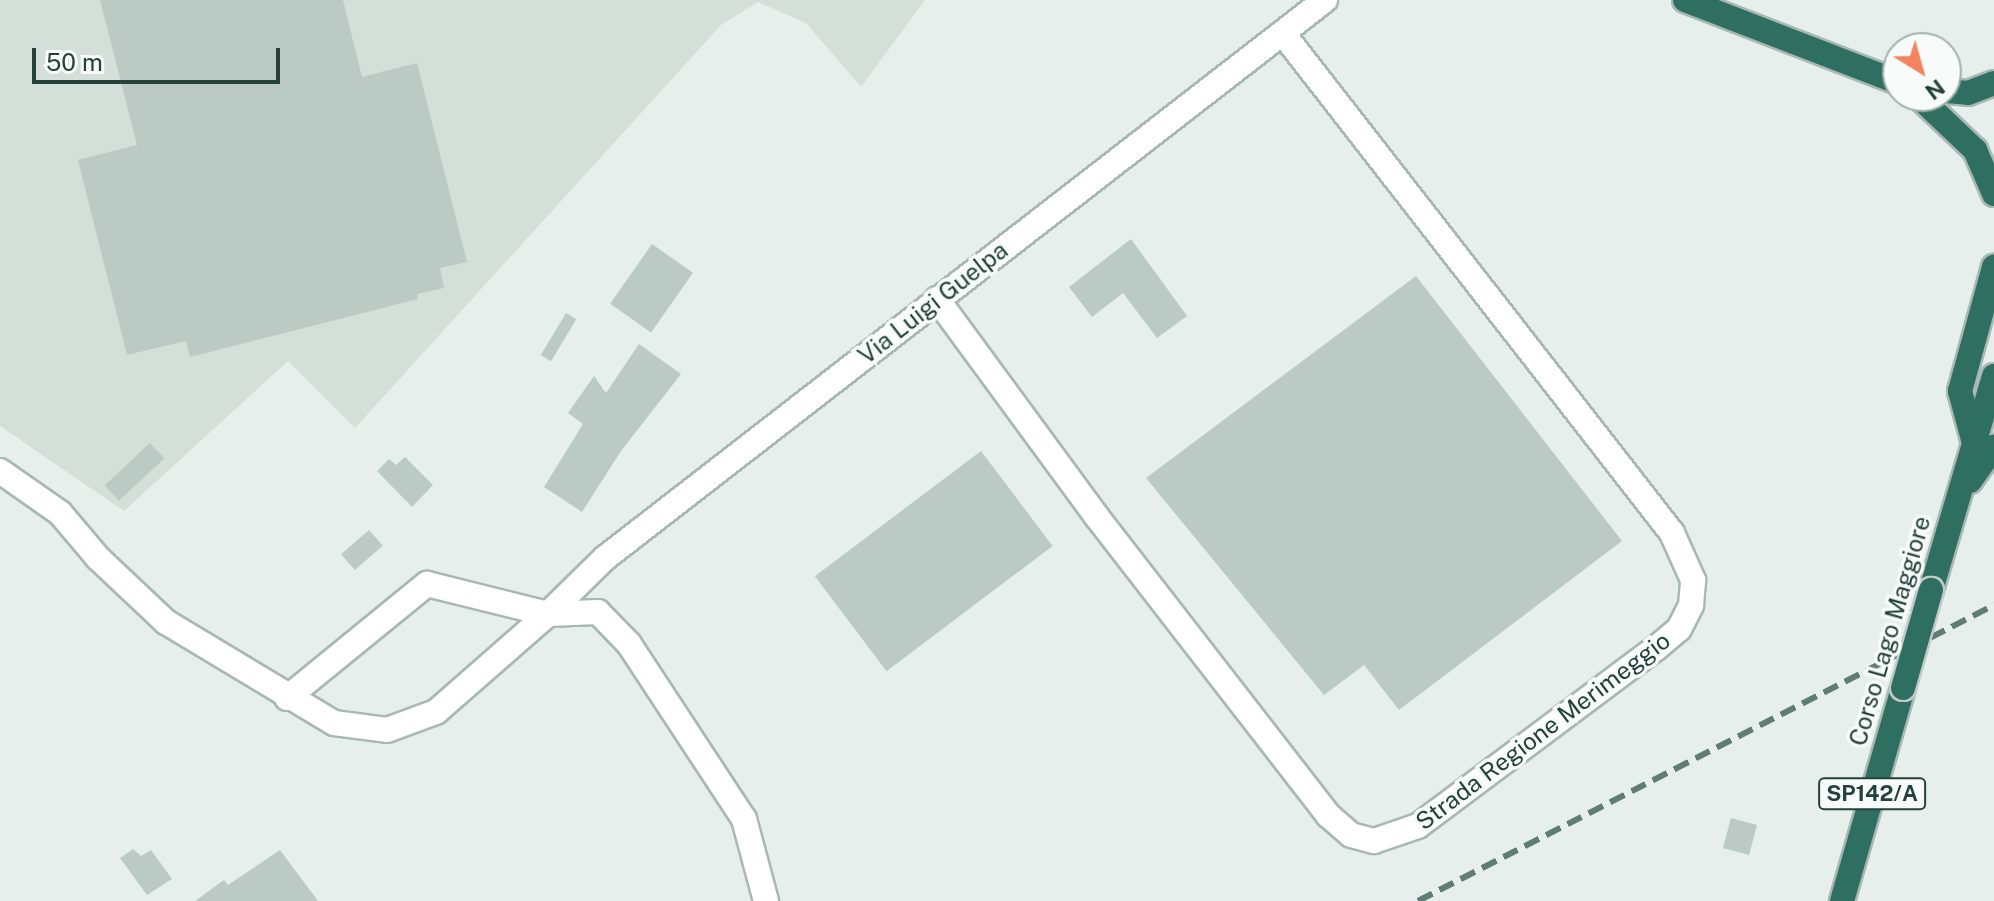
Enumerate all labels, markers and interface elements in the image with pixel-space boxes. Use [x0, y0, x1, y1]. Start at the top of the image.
scale bar [36, 32, 284, 82]
north arrow [1882, 32, 1962, 112]
text: 50 m [46, 48, 103, 76]
text: N [1921, 74, 1950, 105]
street label: Via Luigi Guelpa [853, 236, 1013, 370]
street label: Corso Lago Maggiore [1843, 513, 1937, 749]
street label: Strada Regione Merimeggio [1410, 626, 1676, 836]
road number: SP142/A [1818, 776, 1926, 812]

